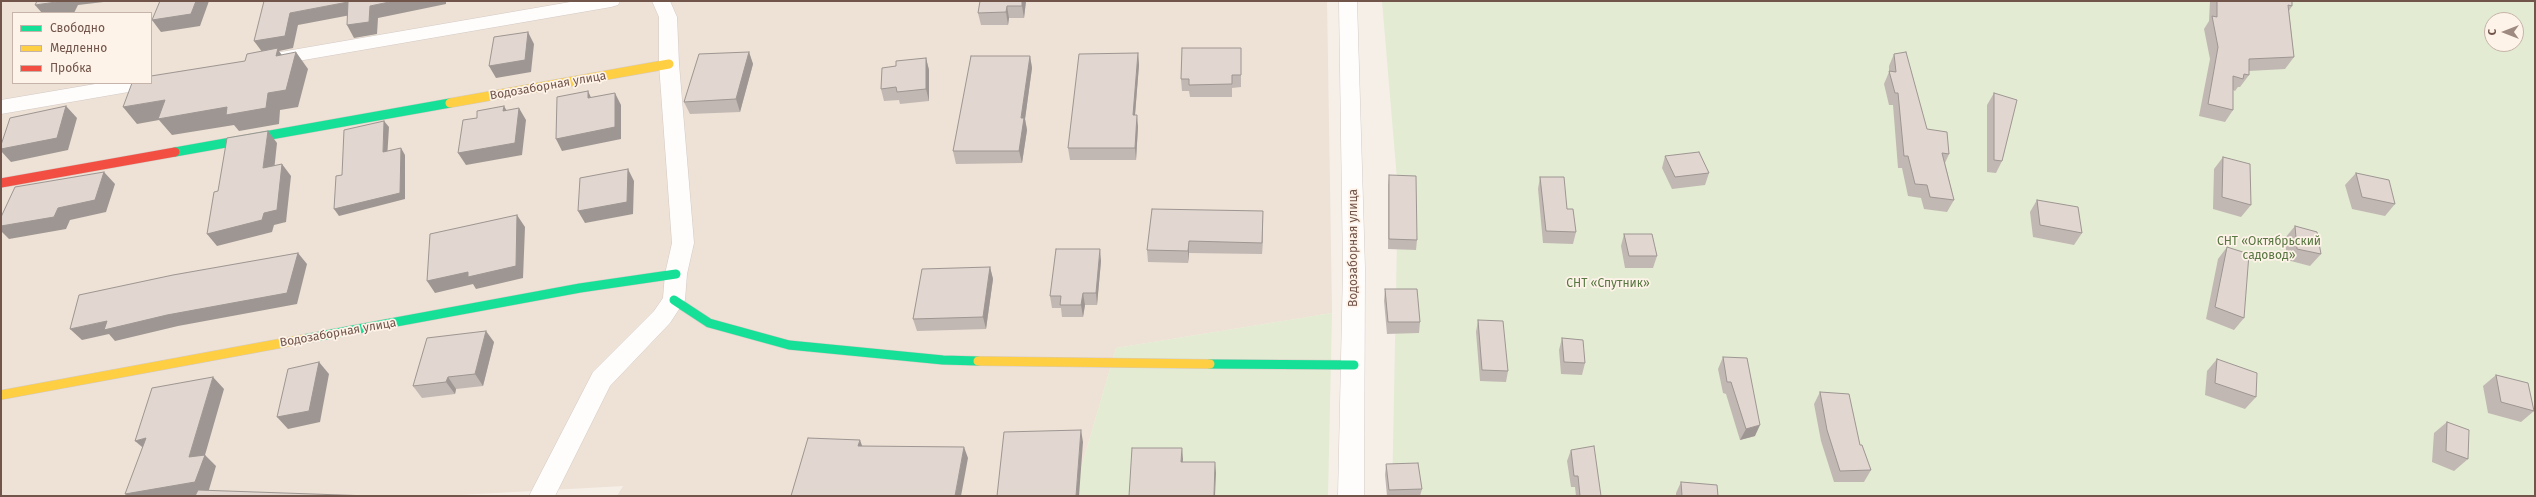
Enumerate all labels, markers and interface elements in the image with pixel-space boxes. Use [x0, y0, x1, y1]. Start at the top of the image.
legend [12, 12, 152, 84]
north arrow [2484, 12, 2524, 52]
text: Свободно [50, 21, 105, 35]
text: С [2486, 29, 2499, 35]
text: Медленно [50, 41, 107, 55]
text: Пробка [50, 61, 92, 75]
street label: Водозаборная улица [489, 69, 607, 103]
street label: Водозаборная улица [1347, 189, 1361, 307]
park label: СНТ «Октябрьский садовод» [2217, 235, 2321, 263]
park label: СНТ «Спутник» [1566, 277, 1650, 291]
street label: Водозаборная улица [279, 316, 397, 350]

